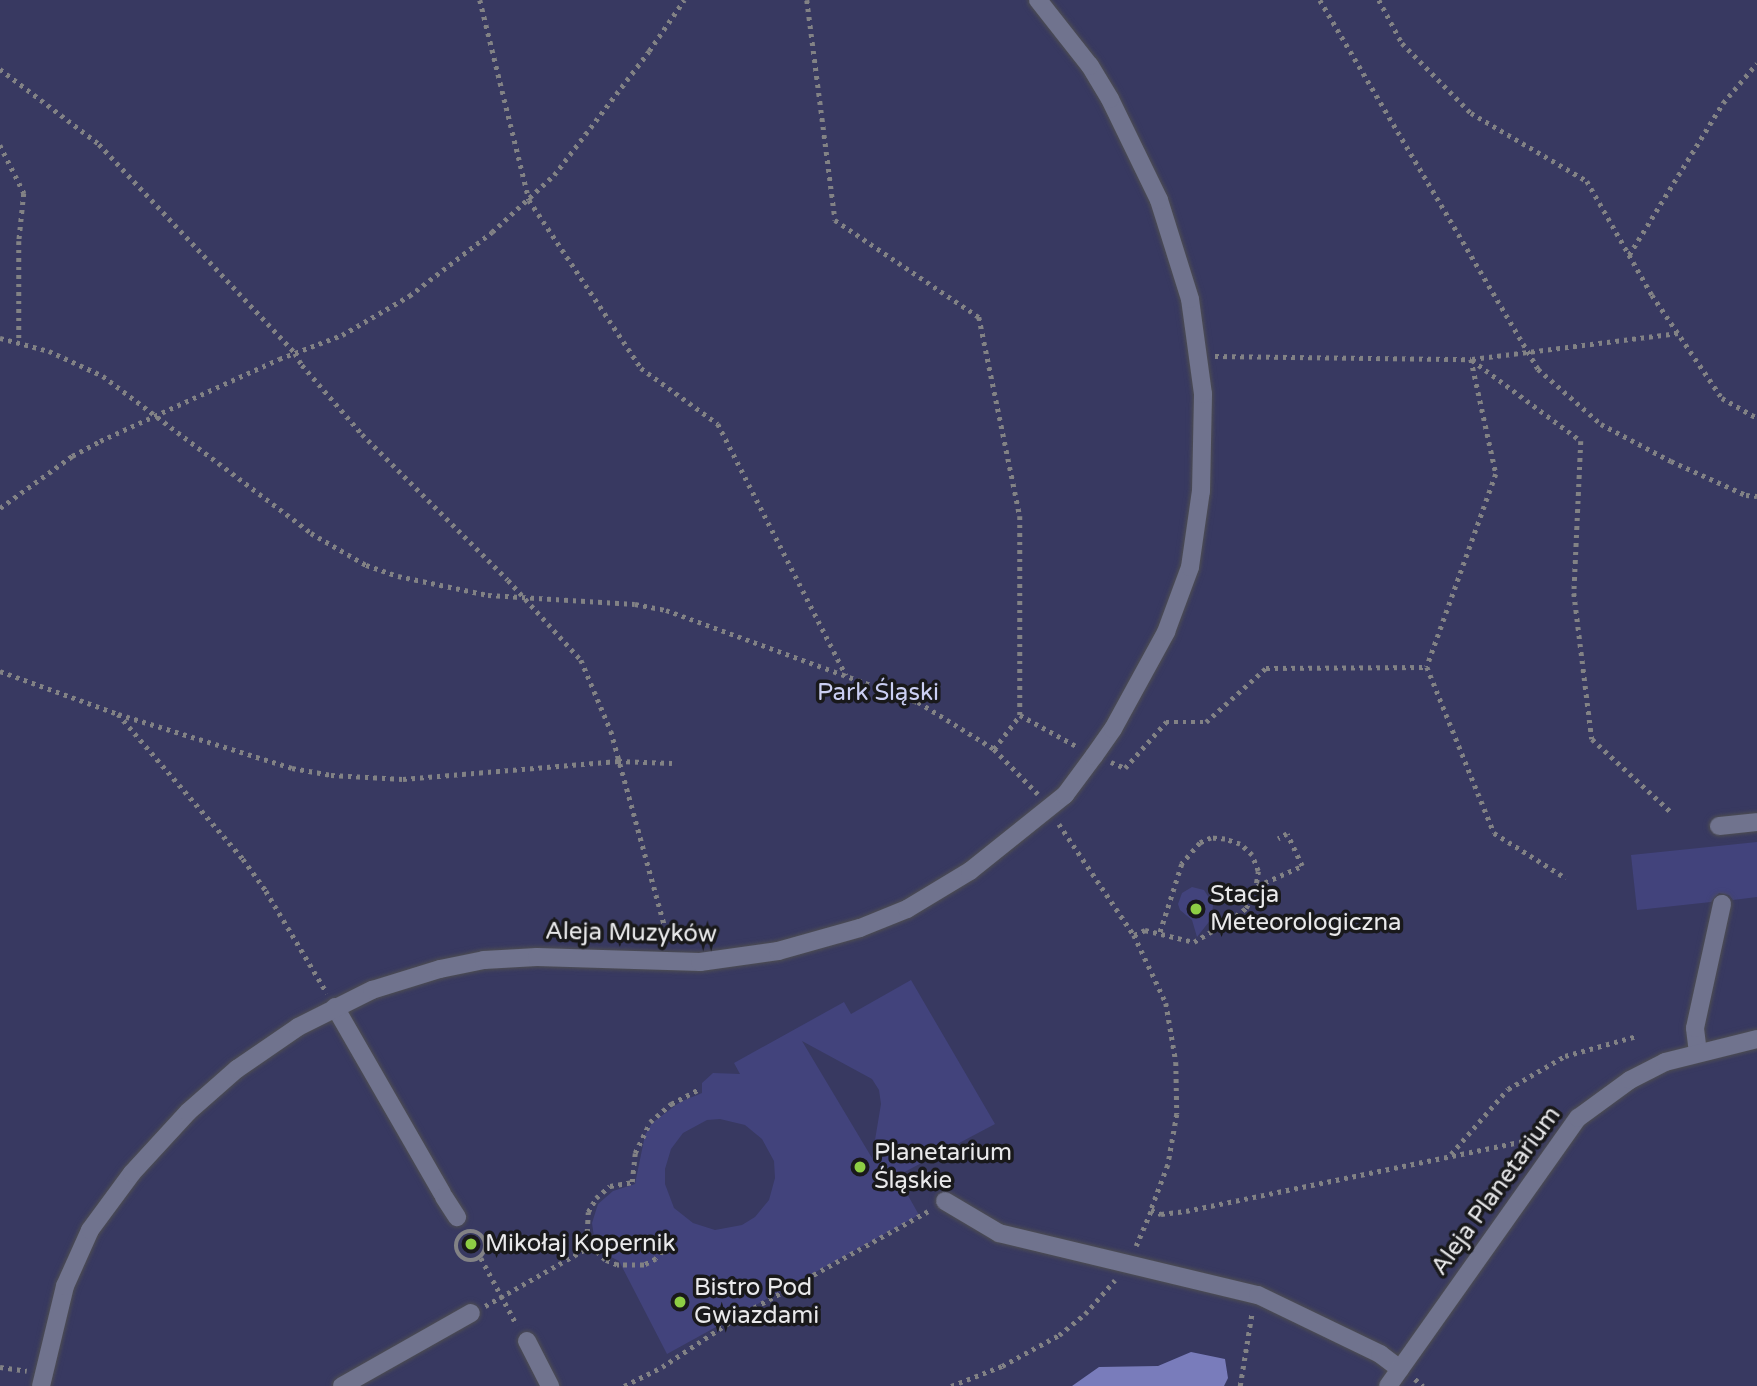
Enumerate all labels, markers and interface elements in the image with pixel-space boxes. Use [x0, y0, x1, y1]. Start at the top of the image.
park label: Park Śląski [817, 679, 939, 707]
place label: Stacja Meteorologiczna [1210, 881, 1402, 937]
marker: Stacja Meteorologiczna [1188, 901, 1204, 917]
street label: Aleja Muzyków [545, 917, 717, 949]
street label: Aleja Planetarium [1425, 1101, 1567, 1281]
place label: Planetarium Śląskie [874, 1139, 1012, 1195]
marker: Planetarium Śląskie [852, 1159, 868, 1175]
place label: Mikołaj Kopernik [485, 1230, 676, 1258]
marker: Mikołaj Kopernik [463, 1236, 479, 1252]
place label: Bistro Pod Gwiazdami [694, 1274, 819, 1330]
marker: Bistro Pod Gwiazdami [672, 1294, 688, 1310]

